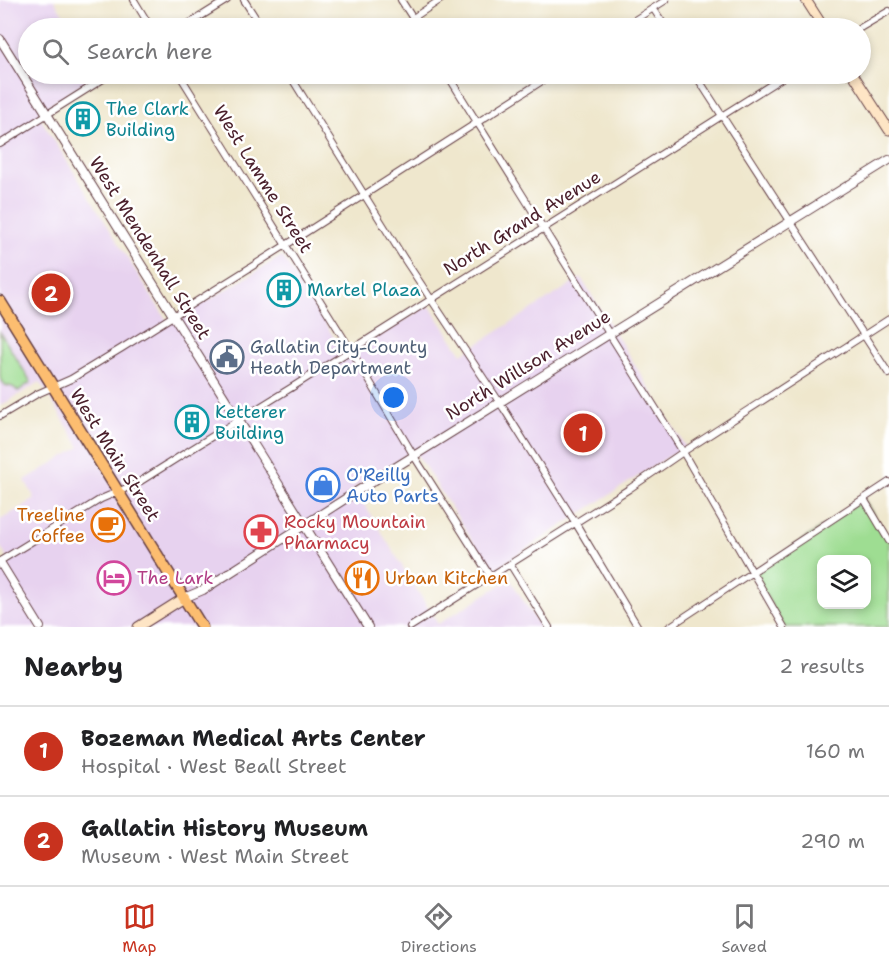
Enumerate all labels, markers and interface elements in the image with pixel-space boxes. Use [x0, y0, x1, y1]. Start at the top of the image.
search box [18, 18, 871, 84]
icon: search [39, 35, 72, 68]
text: Search here [87, 37, 213, 66]
place label: The Clark Building [106, 97, 189, 142]
building icon: The Clark Building [65, 101, 101, 137]
street label: West Lamme Street [208, 101, 318, 258]
street label: West Mendenhall Street [84, 152, 216, 344]
street label: North Grand Avenue [439, 165, 605, 281]
pin: 2 [32, 270, 70, 316]
building icon: Martel Plaza [266, 272, 302, 308]
place label: Martel Plaza [307, 278, 421, 302]
street label: North Willson Avenue [441, 304, 615, 426]
place label: Gallatin City-County Heath Department [250, 335, 427, 380]
public building icon: Gallatin City-County Heath Department [209, 339, 245, 375]
your location [379, 383, 408, 412]
street label: West Main Street [64, 384, 166, 526]
place label: Ketterer Building [215, 400, 286, 445]
building icon: Ketterer Building [174, 404, 210, 440]
pin: 1 [564, 410, 602, 456]
place label: O'Reilly Auto Parts [346, 463, 439, 508]
shop icon: O'Reilly Auto Parts [305, 467, 341, 503]
place label: Treeline Coffee [17, 503, 85, 548]
cafe icon: Treeline Coffee [90, 507, 126, 543]
place label: Rocky Mountain Pharmacy [284, 510, 426, 555]
pharmacy icon: Rocky Mountain Pharmacy [243, 514, 279, 550]
map controls [817, 555, 871, 609]
button: layers [817, 555, 871, 609]
hotel icon: The Lark [96, 560, 132, 596]
restaurant icon: Urban Kitchen [344, 560, 380, 596]
place label: The Lark [137, 566, 213, 590]
place label: Urban Kitchen [385, 566, 508, 590]
text: Nearby [24, 649, 123, 684]
text: 2 results [779, 653, 865, 679]
text: Bozeman Medical Arts Center [81, 724, 426, 753]
text: 1 [39, 738, 48, 764]
text: 160 m [806, 738, 865, 764]
text: Hospital · West Beall Street [81, 753, 347, 779]
text: Gallatin History Museum [81, 814, 368, 843]
text: 2 [37, 828, 51, 854]
text: 290 m [800, 828, 865, 854]
text: Museum · West Main Street [81, 843, 349, 869]
tab: Map [122, 900, 156, 957]
tab: Directions [401, 900, 477, 957]
tab: Saved [721, 900, 767, 957]

